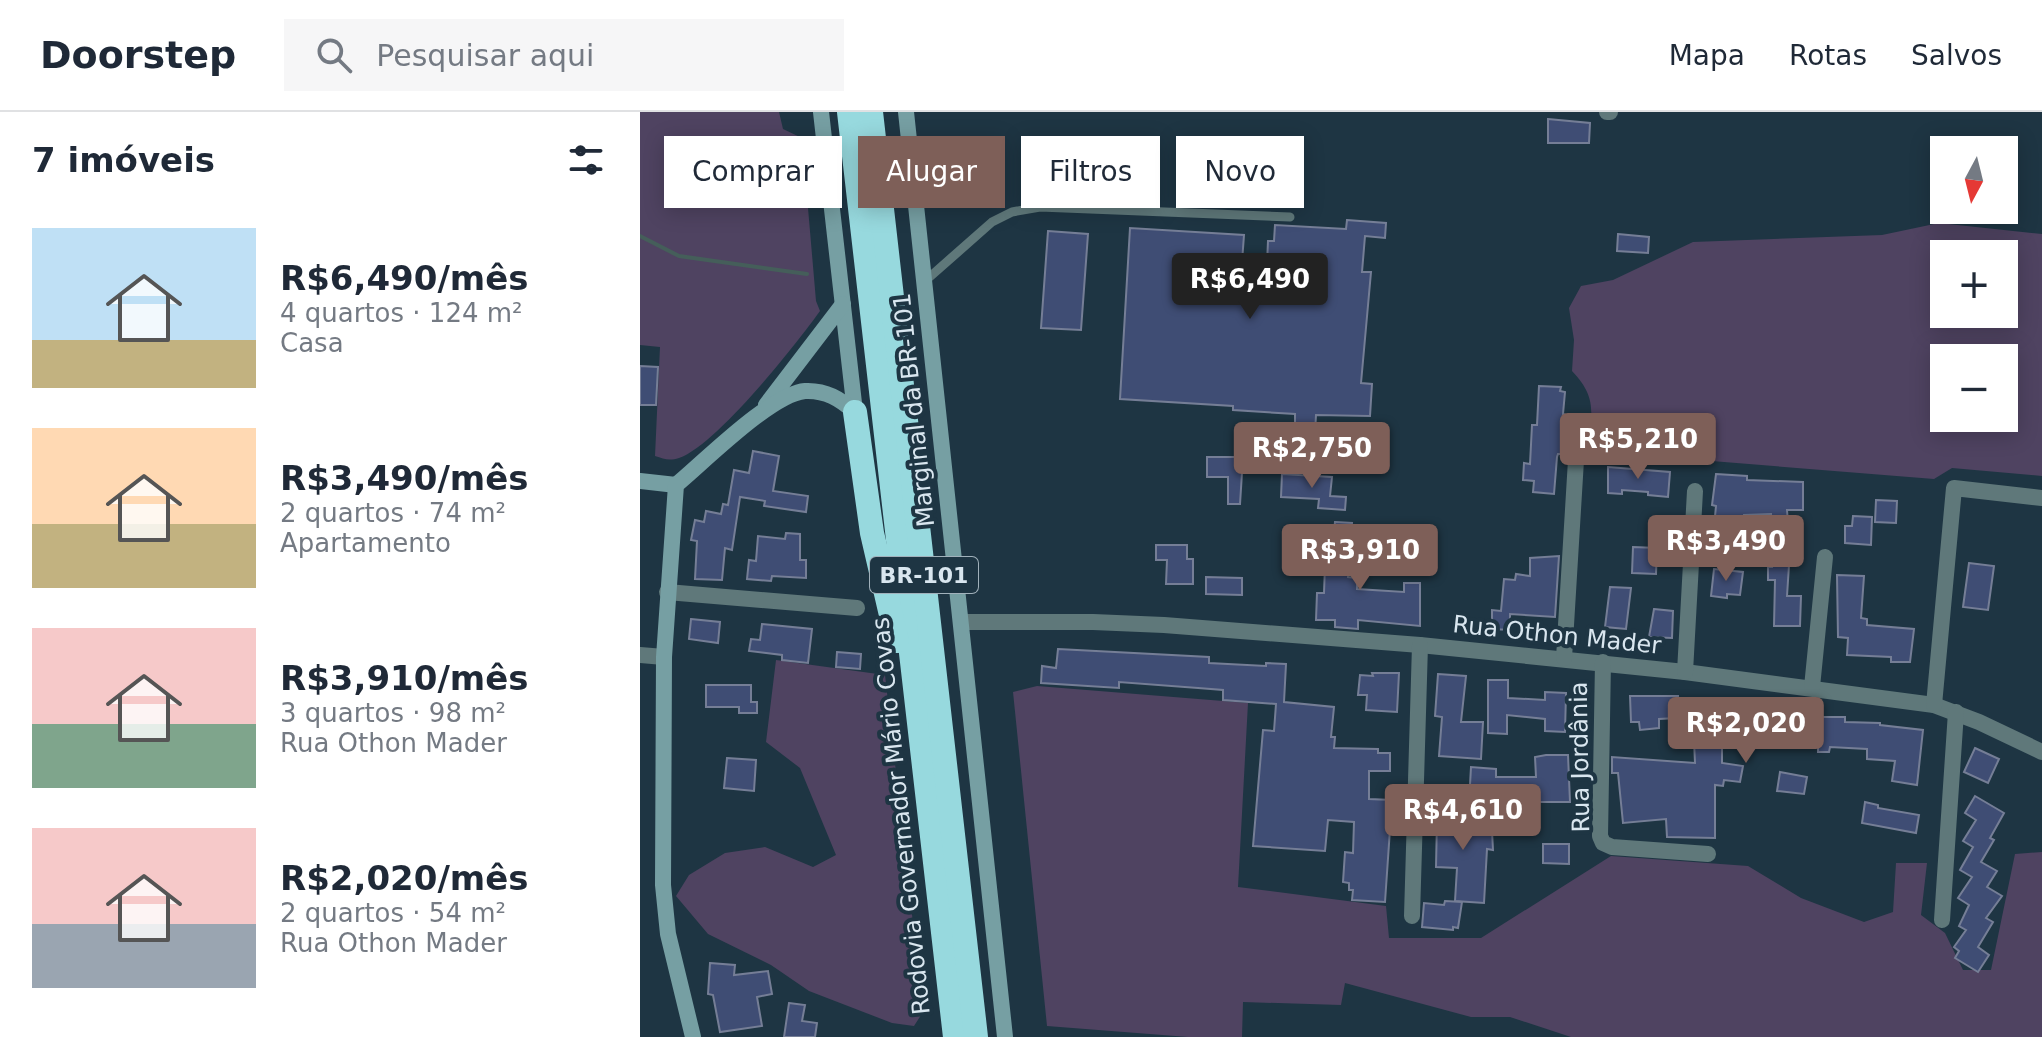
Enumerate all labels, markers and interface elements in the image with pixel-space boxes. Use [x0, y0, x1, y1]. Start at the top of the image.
search box [284, 19, 844, 91]
text: Doorstep [40, 33, 236, 77]
icon: search [312, 33, 356, 77]
text: Pesquisar aqui [376, 38, 594, 73]
text: Mapa [1669, 39, 1745, 72]
text: Rotas [1789, 39, 1867, 72]
text: Salvos [1911, 39, 2002, 72]
chip: Comprar [664, 136, 842, 208]
chip: Alugar [858, 136, 1005, 208]
chip: Filtros [1021, 136, 1160, 208]
chip: Novo [1176, 136, 1304, 208]
north arrow [1930, 136, 2018, 224]
map controls [1930, 136, 2018, 432]
icon: filters [564, 138, 608, 182]
text: 7 imóveis [32, 140, 215, 180]
button: + [1930, 240, 2018, 328]
pin: R$6,490 [1176, 253, 1324, 321]
text: R$6,490/mês [280, 258, 529, 298]
icon: home [96, 260, 192, 356]
text: R$6,490 [1190, 264, 1310, 294]
street label: Marginal da BR-101 [888, 292, 940, 528]
text: 4 quartos · 124 m² [280, 298, 523, 328]
text: Casa [280, 328, 344, 358]
button: − [1930, 344, 2018, 432]
pin: R$5,210 [1564, 413, 1712, 481]
pin: R$2,750 [1238, 422, 1386, 490]
text: R$5,210 [1578, 424, 1698, 454]
text: R$2,750 [1252, 433, 1372, 463]
text: R$3,490/mês [280, 458, 529, 498]
icon: home [96, 460, 192, 556]
text: 2 quartos · 74 m² [280, 498, 506, 528]
pin: R$3,490 [1652, 515, 1800, 583]
pin: R$3,910 [1286, 524, 1434, 592]
text: R$3,490 [1666, 526, 1786, 556]
text: Apartamento [280, 528, 451, 558]
text: R$3,910 [1300, 535, 1420, 565]
road number: BR-101 [870, 557, 978, 593]
street label: Rua Othon Mader [1451, 610, 1663, 660]
street label: Rodovia Governador Mário Covas [866, 616, 936, 1016]
text: R$3,910/mês [280, 658, 529, 698]
icon: home [96, 660, 192, 756]
street label: Rua Jordânia [1565, 681, 1595, 833]
pin: R$2,020 [1672, 697, 1820, 765]
text: 3 quartos · 98 m² [280, 698, 506, 728]
text: R$2,020 [1686, 708, 1806, 738]
text: Rua Othon Mader [280, 728, 507, 758]
pin: R$4,610 [1389, 784, 1537, 852]
text: R$4,610 [1403, 795, 1523, 825]
text: R$2,020/mês [280, 858, 529, 898]
icon: home [96, 860, 192, 956]
text: 2 quartos · 54 m² [280, 898, 506, 928]
text: Rua Othon Mader [280, 928, 507, 958]

